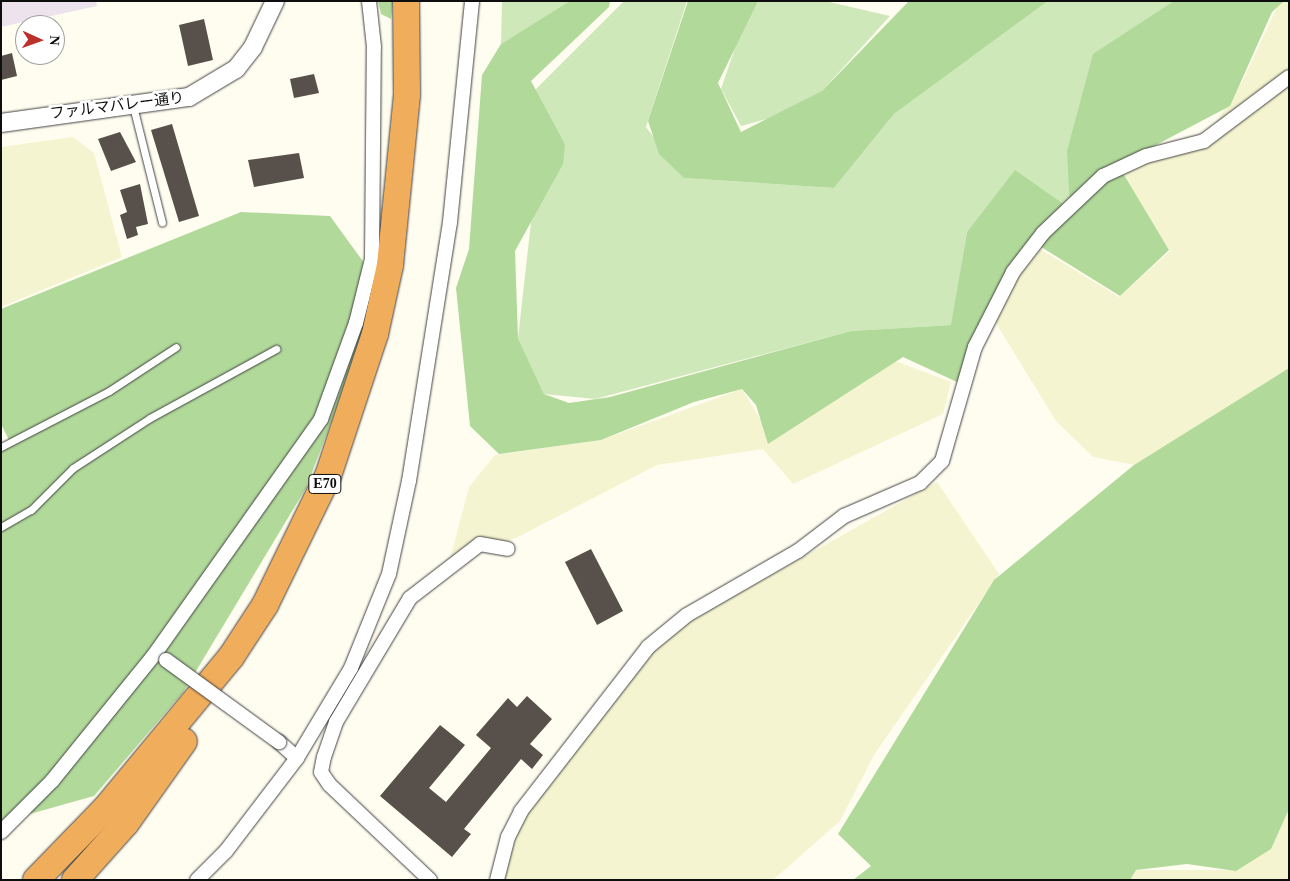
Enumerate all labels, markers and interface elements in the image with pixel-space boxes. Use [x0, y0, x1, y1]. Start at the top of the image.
north arrow [15, 15, 65, 65]
text: N [47, 35, 62, 46]
street label: ファルマバレー通り [49, 89, 185, 123]
road number: E70 [308, 472, 342, 496]

